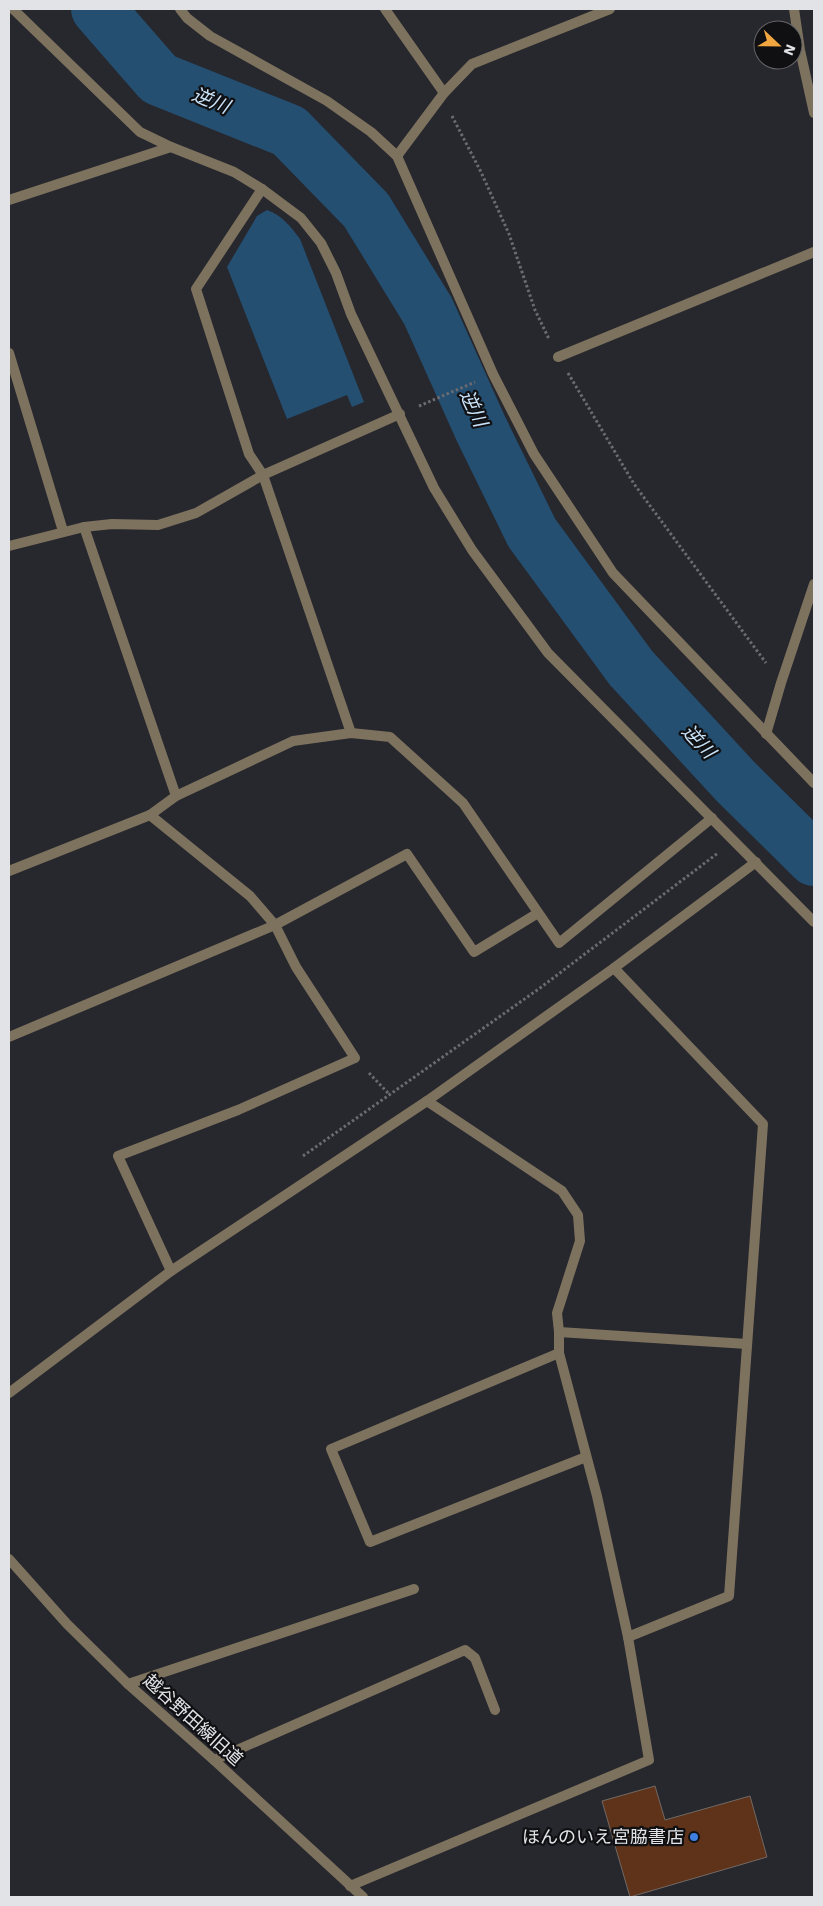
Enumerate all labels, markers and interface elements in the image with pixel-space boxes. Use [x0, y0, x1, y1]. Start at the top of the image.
north arrow [753, 20, 803, 70]
text: N [781, 42, 799, 58]
water label: 逆川 [189, 83, 235, 119]
water label: 逆川 [455, 386, 493, 432]
water label: 逆川 [677, 720, 721, 765]
street label: 越谷野田線旧道 [139, 1670, 247, 1770]
place label: ほんのいえ宮脇書店 [522, 1826, 684, 1847]
marker: ほんのいえ宮脇書店 [688, 1831, 700, 1843]

